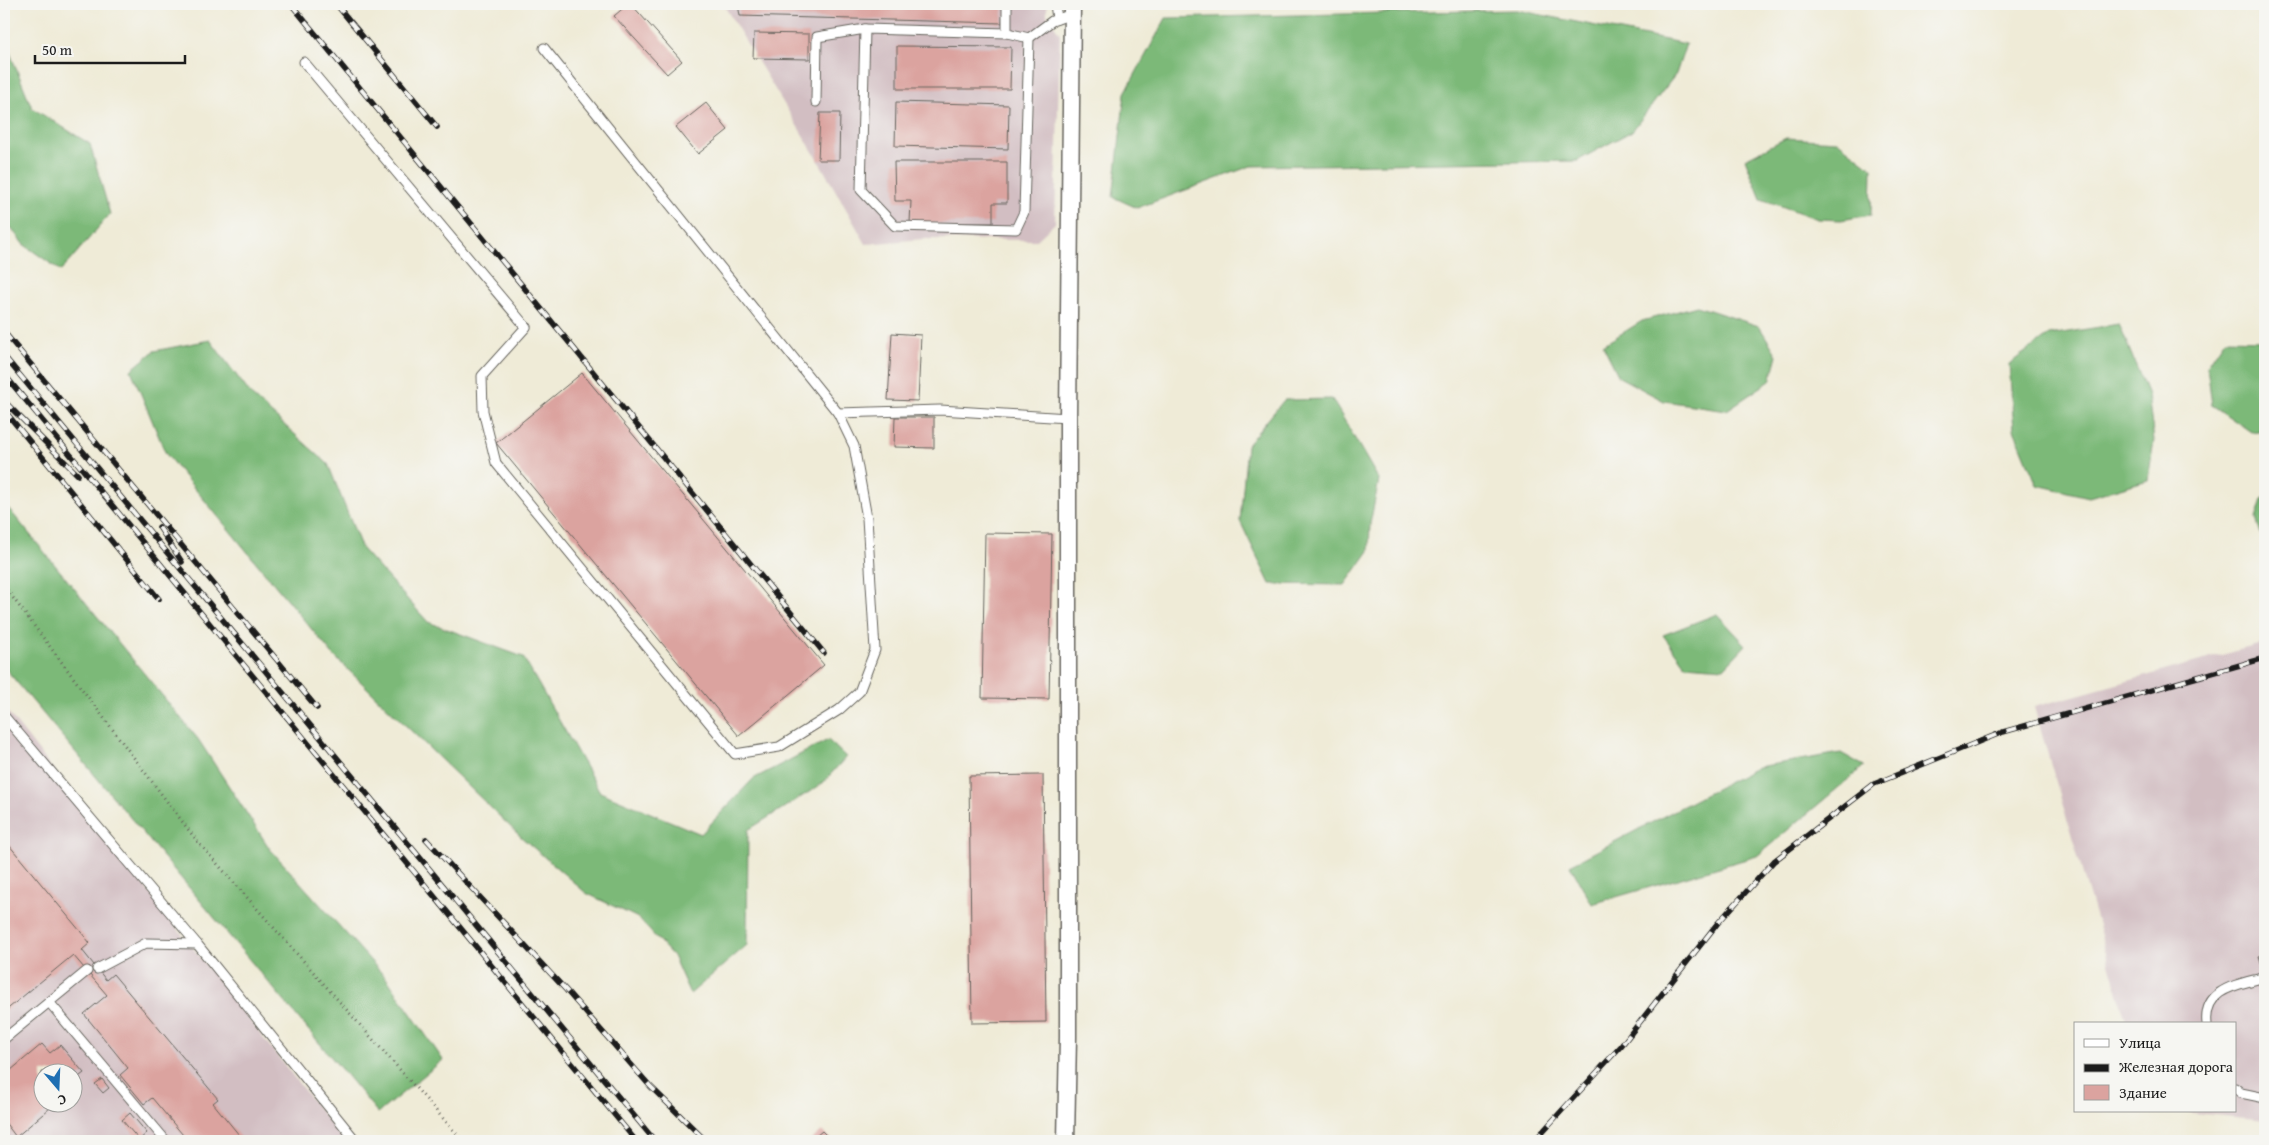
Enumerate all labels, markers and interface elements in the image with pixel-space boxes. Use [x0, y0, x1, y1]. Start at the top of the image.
scale bar [35, 32, 185, 64]
text: 50 m [42, 39, 73, 60]
legend [2074, 1022, 2236, 1112]
text: Улица [2119, 1032, 2162, 1053]
text: Железная дорога [2118, 1056, 2234, 1077]
north arrow [32, 1062, 82, 1112]
text: Здание [2119, 1082, 2167, 1103]
text: С [55, 1090, 69, 1111]

